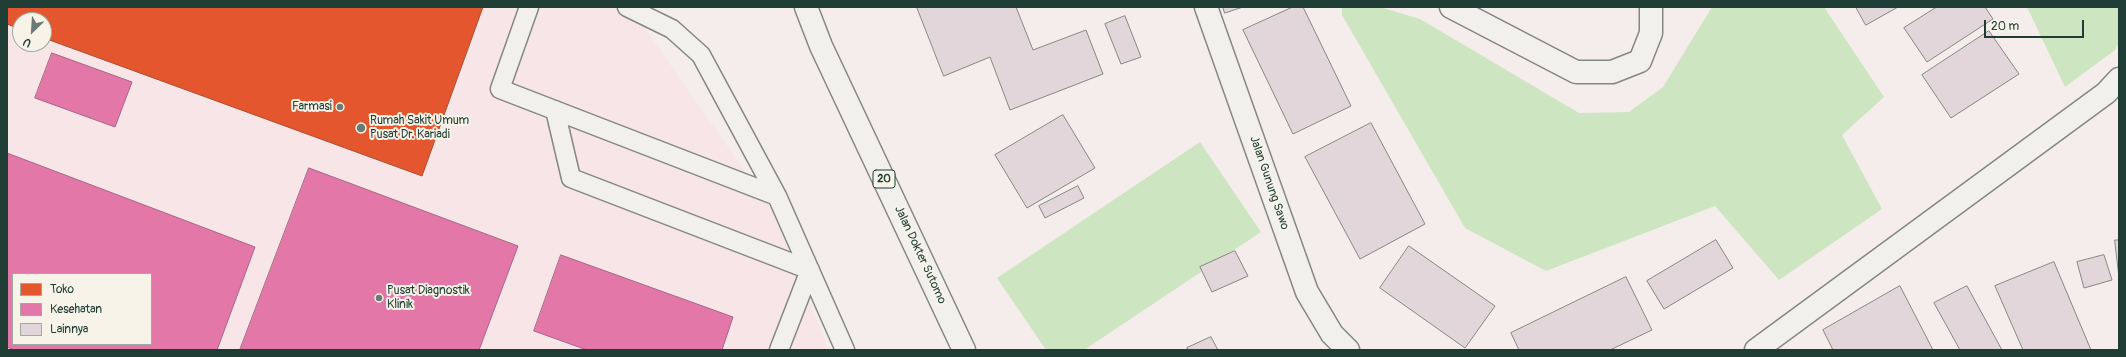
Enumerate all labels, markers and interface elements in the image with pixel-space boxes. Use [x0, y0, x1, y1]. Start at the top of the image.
north arrow [12, 12, 52, 52]
scale bar [1986, 12, 2086, 38]
text: 20 m [1991, 19, 2019, 34]
text: U [21, 35, 33, 50]
place label: Farmasi [292, 100, 332, 114]
marker: Farmasi [335, 102, 345, 112]
place label: Rumah Sakit Umum Pusat Dr. Kariadi [370, 114, 469, 142]
marker: Rumah Sakit Umum Pusat Dr. Kariadi [355, 122, 367, 134]
street label: Jalan Gunung Sawo [1246, 134, 1292, 232]
road number: 20 [873, 170, 895, 188]
street label: Jalan Dokter Sutomo [891, 204, 949, 306]
legend [12, 273, 152, 345]
text: Toko [50, 282, 74, 297]
place label: Pusat Diagnostik Klinik [387, 284, 470, 312]
marker: Pusat Diagnostik Klinik [374, 293, 384, 303]
text: Kesehatan [50, 302, 102, 317]
text: Lainnya [50, 322, 88, 337]

